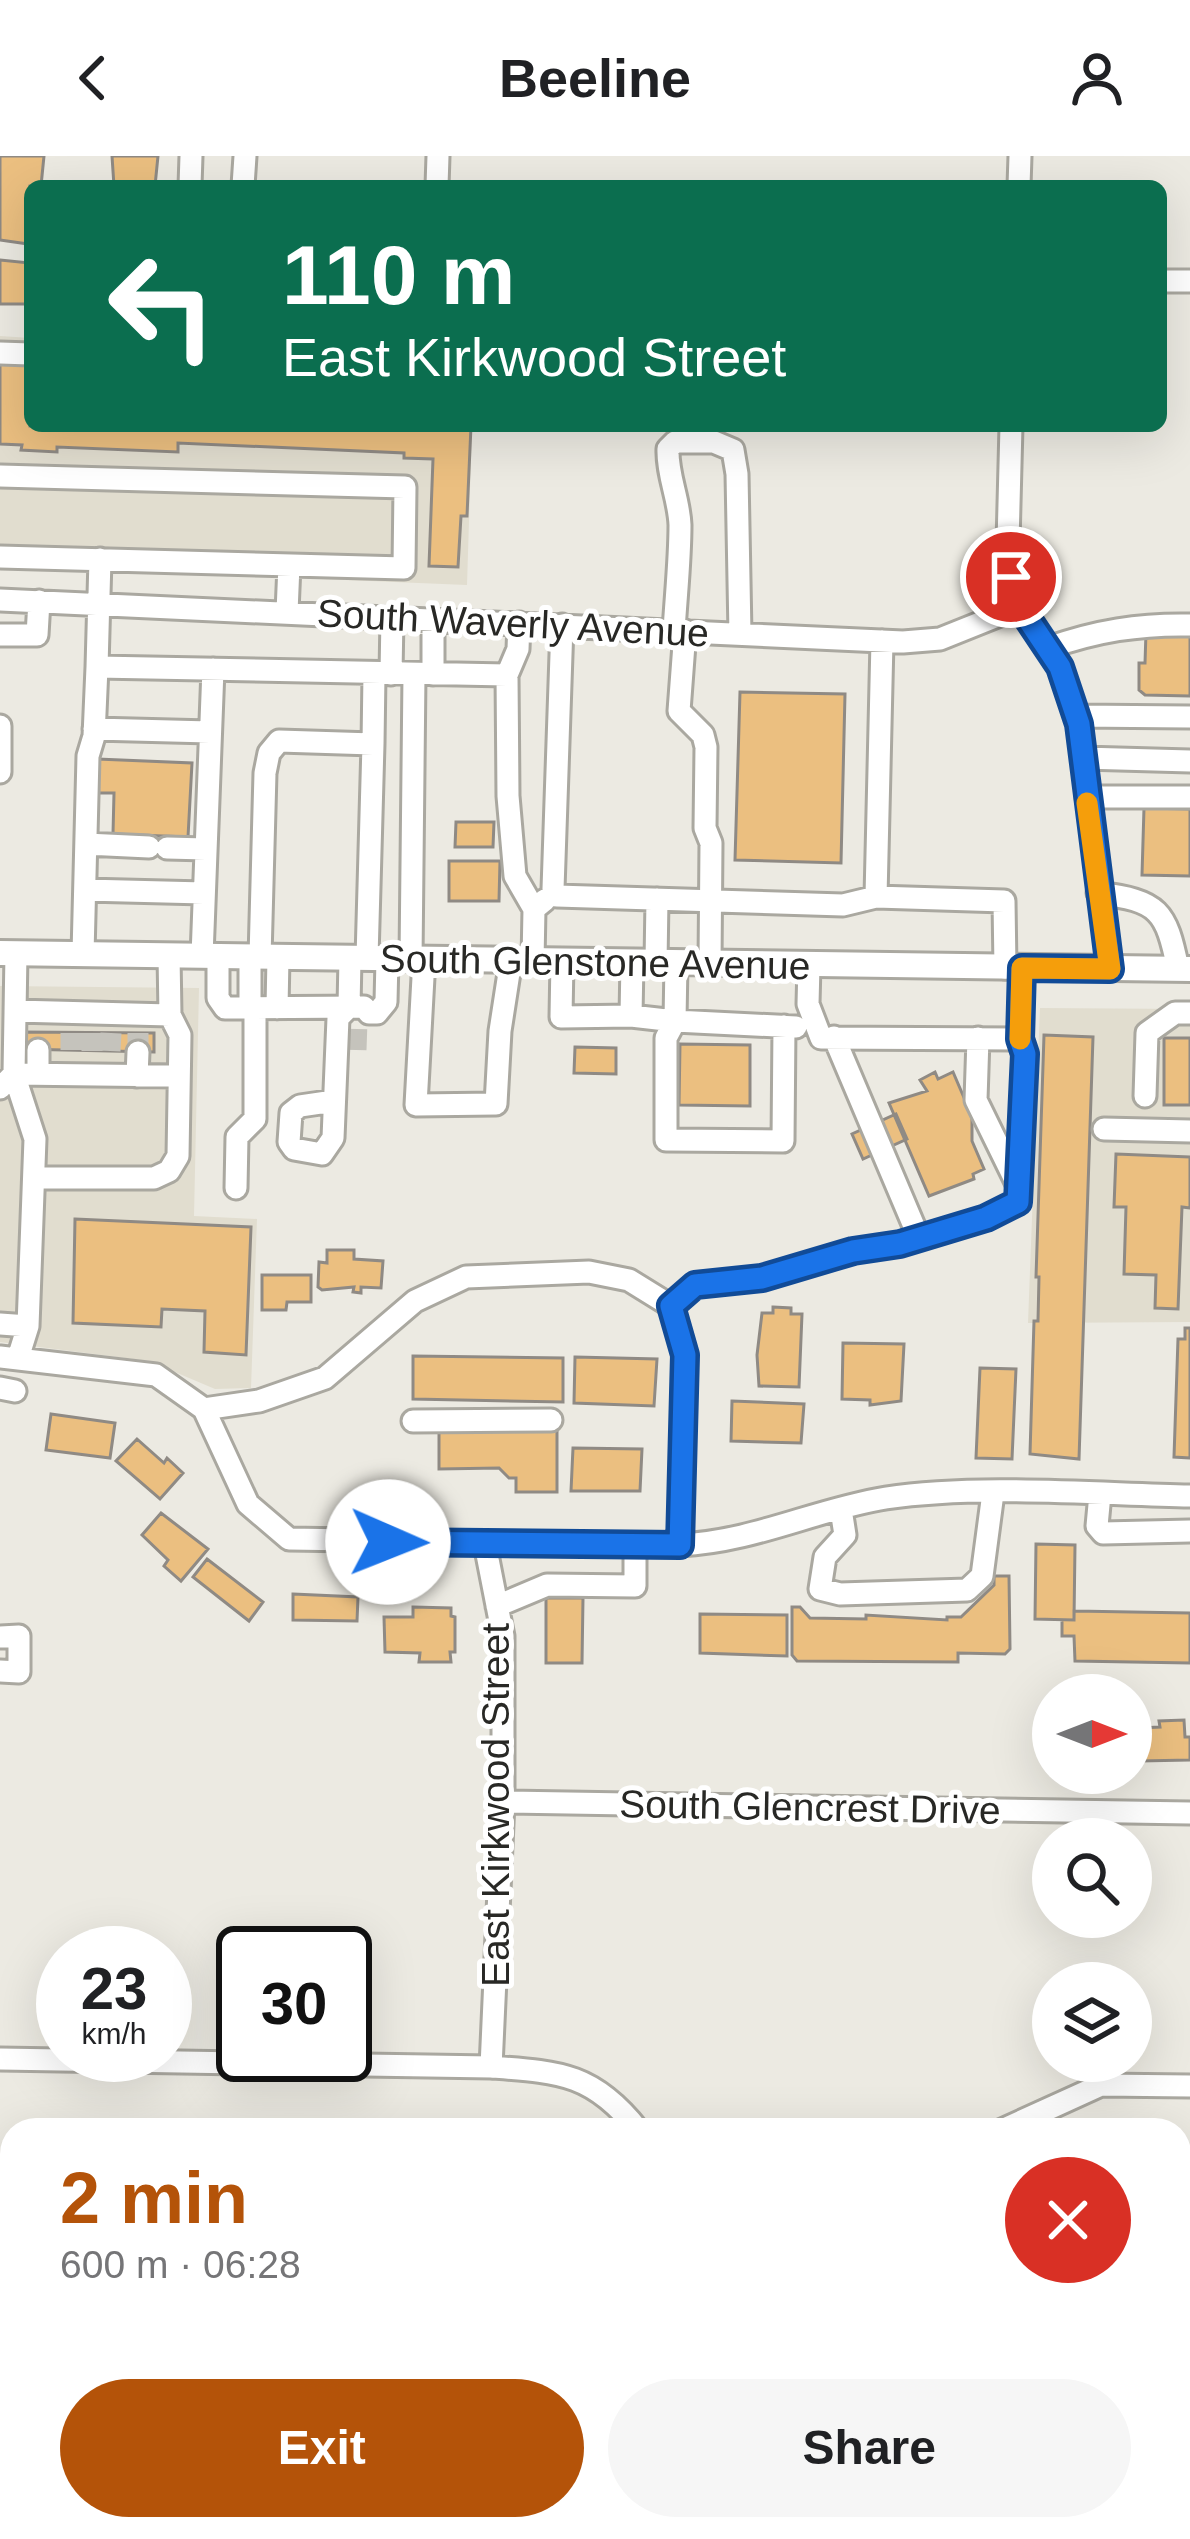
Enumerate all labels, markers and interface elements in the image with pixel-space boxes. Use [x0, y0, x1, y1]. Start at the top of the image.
icon: back [60, 45, 126, 111]
icon: person [1064, 45, 1130, 111]
text: Beeline [499, 48, 691, 108]
icon: left [84, 228, 240, 384]
text: 110 m [282, 228, 516, 322]
text: East Kirkwood Street [282, 327, 786, 387]
pin [960, 526, 1062, 628]
icon: arrive [978, 544, 1044, 610]
street label: South Waverly Avenue [316, 591, 710, 655]
street label: South Glenstone Avenue [379, 937, 811, 987]
position arrow [325, 1479, 451, 1605]
street label: East Kirkwood Street [474, 1623, 517, 1987]
north arrow [1032, 1674, 1152, 1794]
map controls [1032, 1674, 1152, 2082]
street label: South Glencrest Drive [619, 1782, 1001, 1832]
button: search [1032, 1818, 1152, 1938]
speed limit sign: 30 [216, 1926, 372, 2082]
text: 23 [81, 1955, 147, 2022]
button: layers [1032, 1962, 1152, 2082]
text: km/h [81, 2017, 147, 2050]
button: close [1005, 2157, 1131, 2283]
text: 2 min [60, 2158, 248, 2238]
text: 600 m · 06:28 [60, 2243, 301, 2286]
button: Exit [60, 2379, 584, 2517]
button: Share [608, 2379, 1131, 2517]

